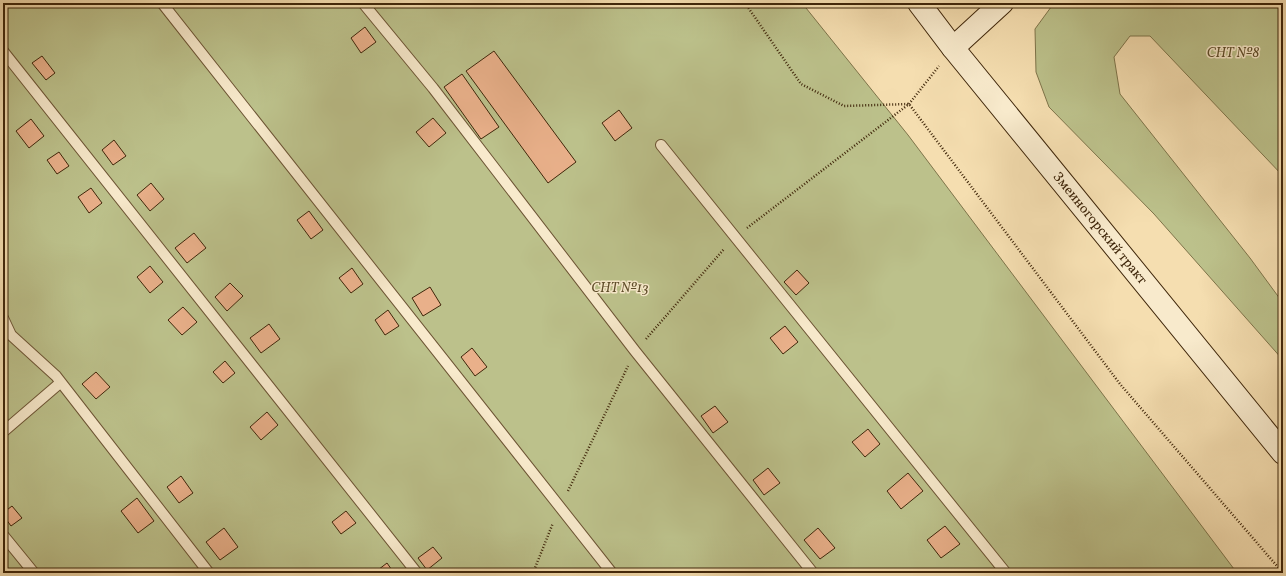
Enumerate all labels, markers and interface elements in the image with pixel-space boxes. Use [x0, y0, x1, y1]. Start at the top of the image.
park label: СНТ №8 [1207, 44, 1259, 63]
street label: Змеиногорский тракт [1048, 168, 1152, 289]
park label: СНТ №13 [591, 279, 649, 298]

